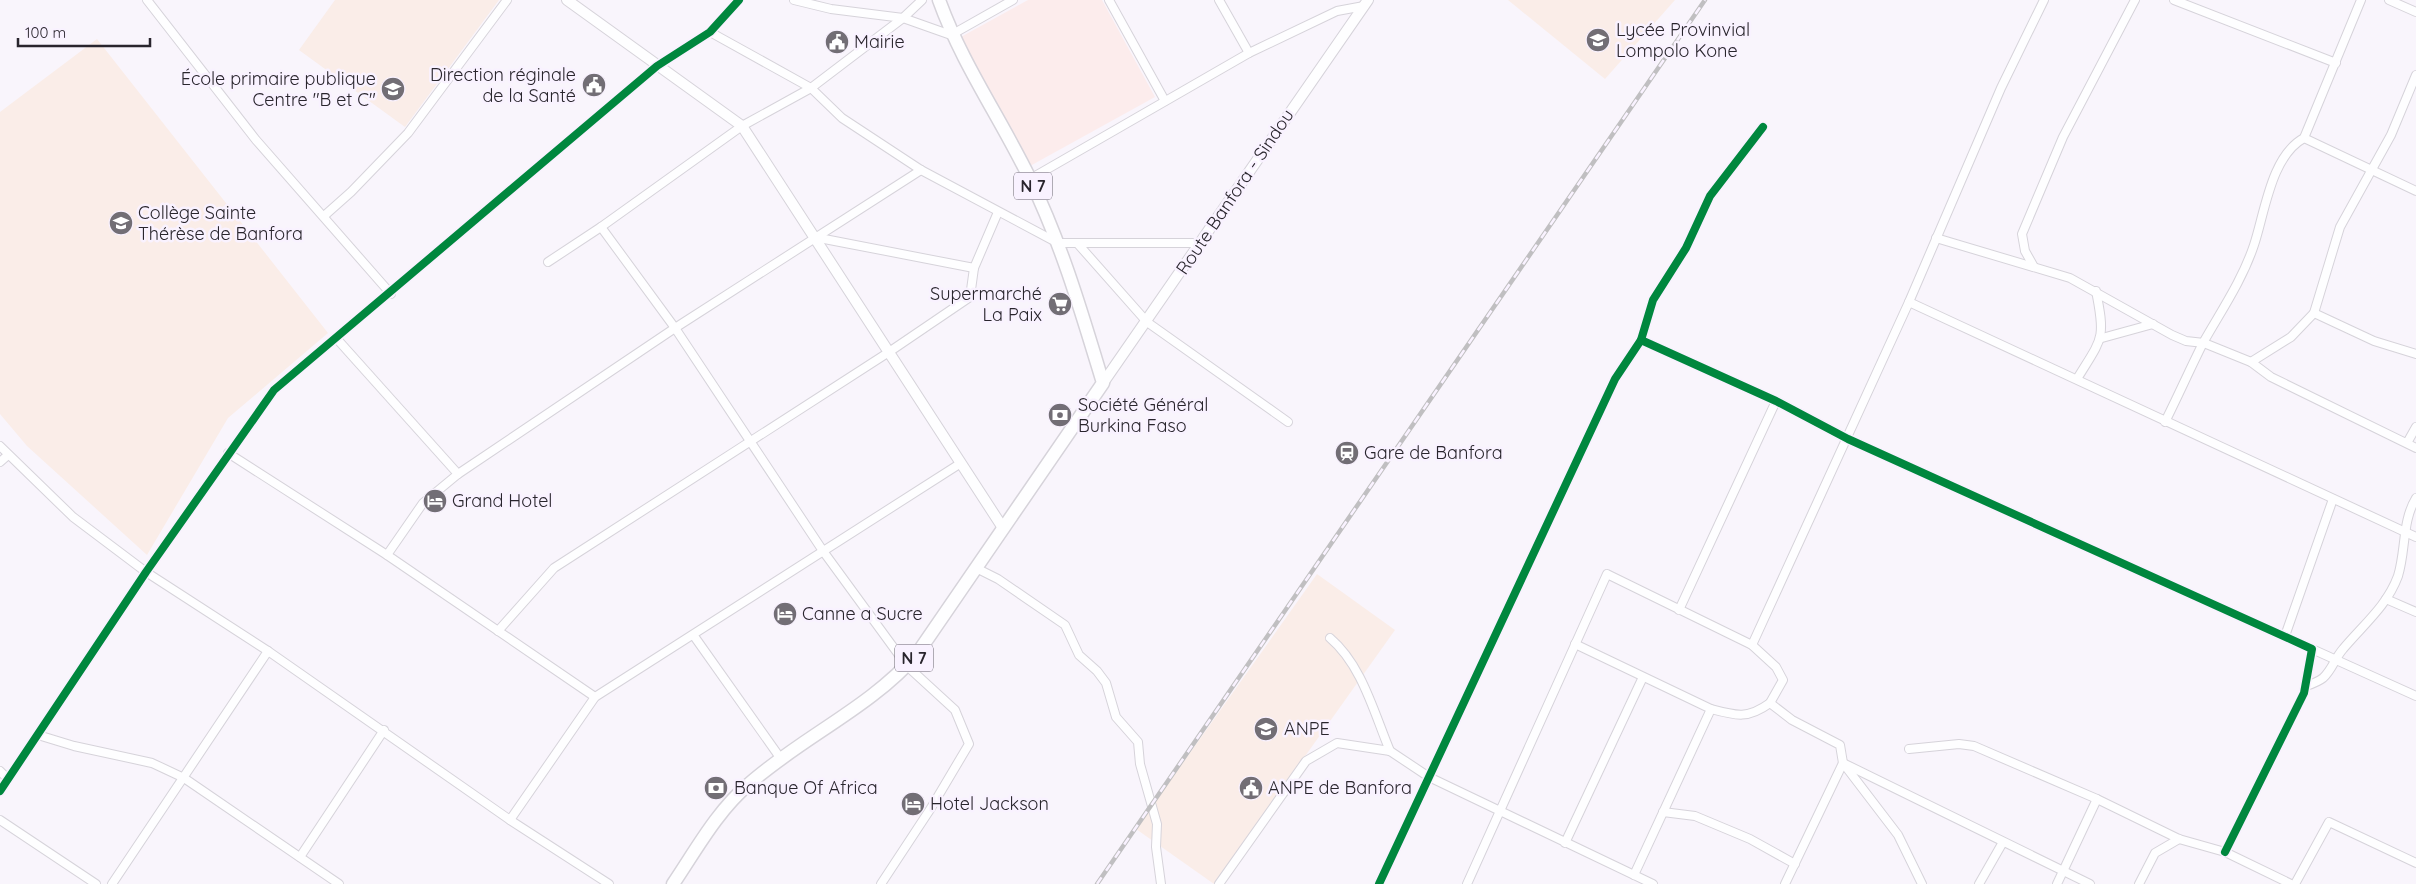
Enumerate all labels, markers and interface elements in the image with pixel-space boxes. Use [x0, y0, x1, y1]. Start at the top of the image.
scale bar [18, 15, 150, 47]
place label: Lycée Provinvial Lompolo Kone [1616, 18, 1750, 62]
text: 100 m [25, 23, 66, 42]
school or university icon: Lycée Provinvial Lompolo Kone [1585, 27, 1611, 53]
public building icon: Mairie [824, 29, 850, 55]
place label: Mairie [854, 30, 905, 53]
place label: Direction réginale de la Santé [430, 63, 576, 107]
place label: École primaire publique Centre "B et C" [181, 67, 376, 111]
public building icon: Direction réginale de la Santé [581, 72, 607, 98]
school or university icon: École primaire publique Centre "B et C" [380, 76, 406, 102]
street label: Route Banfora - Sindou [1171, 105, 1299, 279]
road number: N 7 [1014, 172, 1052, 200]
place label: Collège Sainte Thérèse de Banfora [138, 201, 303, 245]
school or university icon: Collège Sainte Thérèse de Banfora [108, 210, 134, 236]
place label: Supermarché La Paix [930, 282, 1042, 326]
supermarket icon: Supermarché La Paix [1047, 291, 1073, 317]
place label: Société Général Burkina Faso [1078, 393, 1208, 437]
bank icon: Société Général Burkina Faso [1047, 402, 1073, 428]
station icon: Gare de Banfora [1334, 440, 1360, 466]
place label: Gare de Banfora [1364, 441, 1503, 464]
hotel icon: Grand Hotel [422, 488, 448, 514]
place label: Grand Hotel [452, 489, 553, 512]
hotel icon: Canne a Sucre [772, 601, 798, 627]
place label: Canne a Sucre [802, 602, 923, 625]
road number: N 7 [895, 644, 933, 671]
school or university icon: ANPE [1253, 716, 1279, 742]
place label: ANPE [1284, 717, 1330, 740]
bank icon: Banque Of Africa [703, 775, 729, 801]
public building icon: ANPE de Banfora [1238, 775, 1264, 801]
place label: Banque Of Africa [734, 776, 878, 799]
place label: ANPE de Banfora [1268, 776, 1412, 799]
hotel icon: Hotel Jackson [900, 791, 926, 817]
place label: Hotel Jackson [930, 792, 1049, 815]

